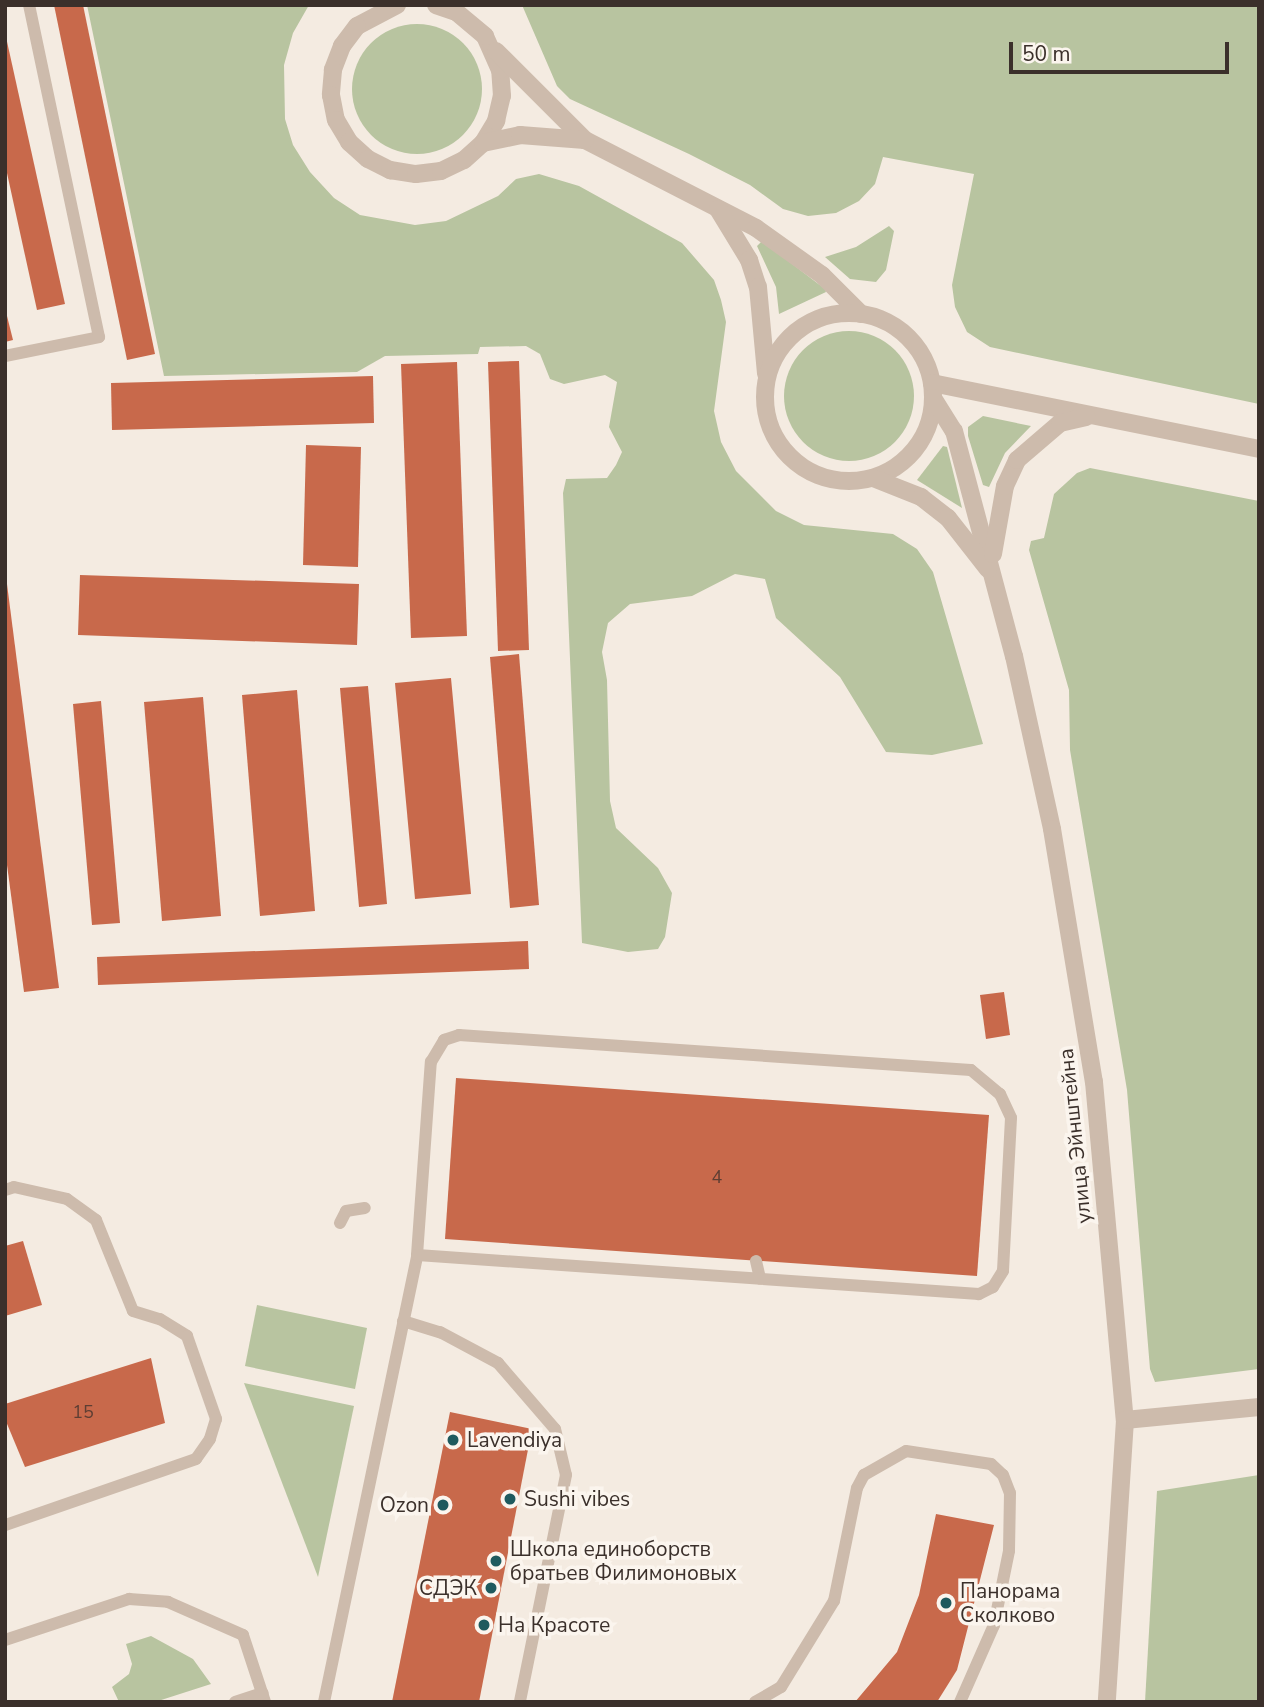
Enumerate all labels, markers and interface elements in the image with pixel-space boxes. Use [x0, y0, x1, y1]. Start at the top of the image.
scale bar [1012, 28, 1232, 72]
text: 50 m [1022, 40, 1071, 68]
street label: улица Эйнштейна [1053, 1047, 1097, 1225]
house number: 4 [712, 1166, 722, 1188]
house number: 15 [72, 1401, 94, 1423]
place label: Lavendiya [467, 1427, 562, 1453]
marker: Lavendiya [445, 1432, 461, 1448]
place label: Sushi vibes [524, 1486, 630, 1512]
marker: Sushi vibes [502, 1491, 518, 1507]
place label: Ozon [380, 1492, 429, 1518]
marker: Ozon [435, 1497, 451, 1513]
place label: Школа единоборств братьев Филимоновых [510, 1536, 737, 1586]
marker: Школа единоборств братьев Филимоновых [488, 1553, 504, 1569]
place label: СДЭК [419, 1575, 477, 1601]
place label: Панорама Сколково [960, 1578, 1060, 1628]
marker: СДЭК [483, 1580, 499, 1596]
marker: Панорама Сколково [938, 1595, 954, 1611]
place label: На Красоте [498, 1612, 610, 1638]
marker: На Красоте [476, 1617, 492, 1633]

